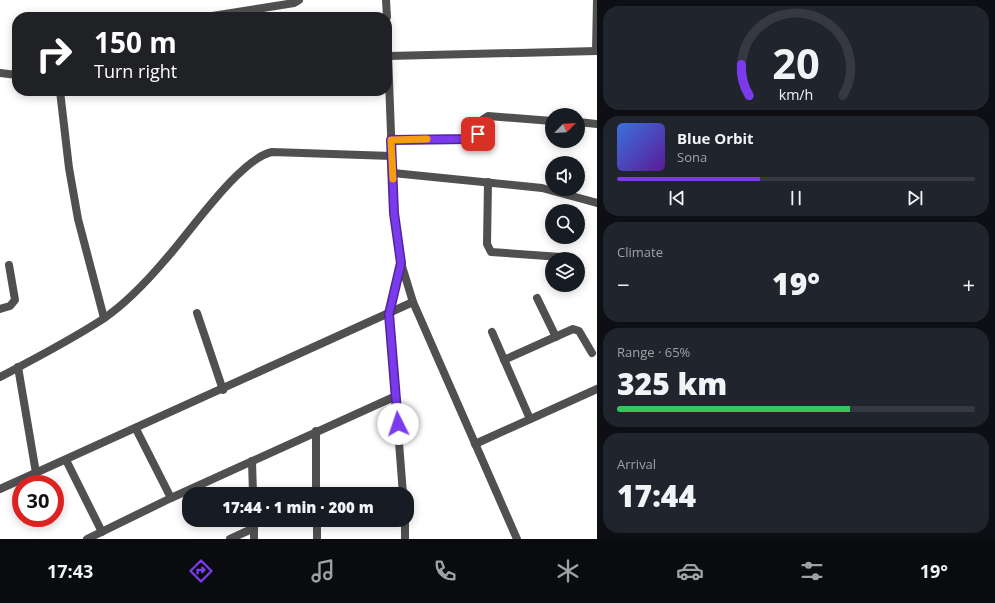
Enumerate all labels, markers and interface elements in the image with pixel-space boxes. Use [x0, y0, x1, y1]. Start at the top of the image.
text: 150 m [94, 23, 177, 61]
icon: right [28, 28, 80, 80]
text: 20 [772, 35, 820, 91]
text: Turn right [94, 59, 177, 83]
text: km/h [779, 85, 813, 104]
north arrow [545, 108, 585, 148]
map controls [545, 108, 585, 292]
pin [461, 117, 495, 151]
icon: arrive [467, 123, 489, 145]
text: Blue Orbit [677, 128, 754, 148]
text: Sona [677, 148, 707, 166]
button: sound [545, 156, 585, 196]
icon: previous [666, 187, 688, 209]
icon: pause [785, 187, 807, 209]
icon: next [904, 187, 926, 209]
button: search [545, 204, 585, 244]
text: Climate [617, 243, 663, 261]
button: layers [545, 252, 585, 292]
text: 19° [772, 263, 820, 304]
text: − [617, 269, 630, 299]
text: + [962, 269, 975, 299]
text: Range · 65% [617, 343, 690, 361]
text: 325 km [617, 363, 727, 404]
position arrow [377, 403, 419, 445]
text: Arrival [617, 455, 656, 473]
speed limit sign: 30 [12, 475, 64, 527]
text: 17:44 [617, 475, 696, 516]
text: 17:44 · 1 min · 200 m [222, 497, 374, 517]
icon: directions [187, 557, 215, 585]
icon: music [309, 557, 337, 585]
icon: phone [431, 557, 459, 585]
icon: climate [554, 557, 582, 585]
icon: car [676, 557, 704, 585]
icon: filters [798, 557, 826, 585]
text: 17:43 [47, 559, 93, 583]
text: 19° [920, 559, 948, 583]

